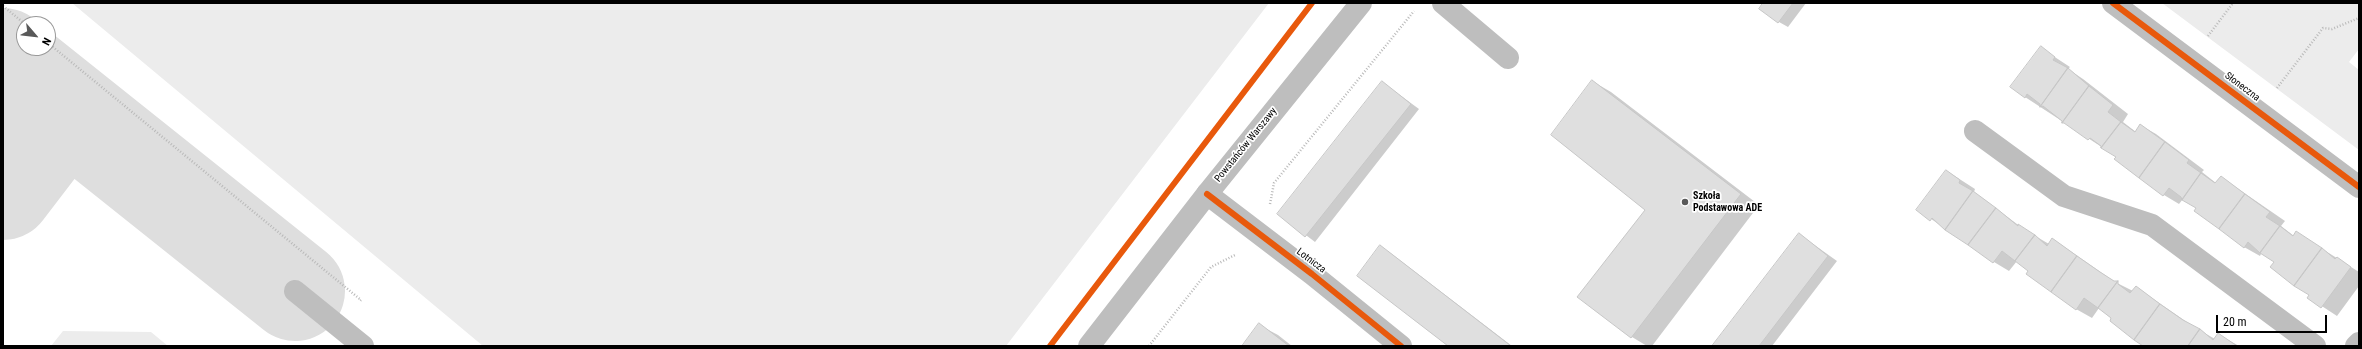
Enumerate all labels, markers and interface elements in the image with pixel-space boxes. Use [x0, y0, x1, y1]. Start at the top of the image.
north arrow [16, 16, 56, 56]
text: N [39, 35, 53, 47]
street label: Słoneczna [2222, 70, 2262, 104]
street label: Powstańców Warszawy [1212, 105, 1280, 185]
place label: Szkoła Podstawowa ADE [1693, 190, 1762, 214]
marker: Szkoła Podstawowa ADE [1680, 197, 1690, 207]
street label: Lotnicza [1294, 246, 1328, 276]
scale bar [2218, 307, 2329, 333]
text: 20 m [2223, 315, 2247, 329]

